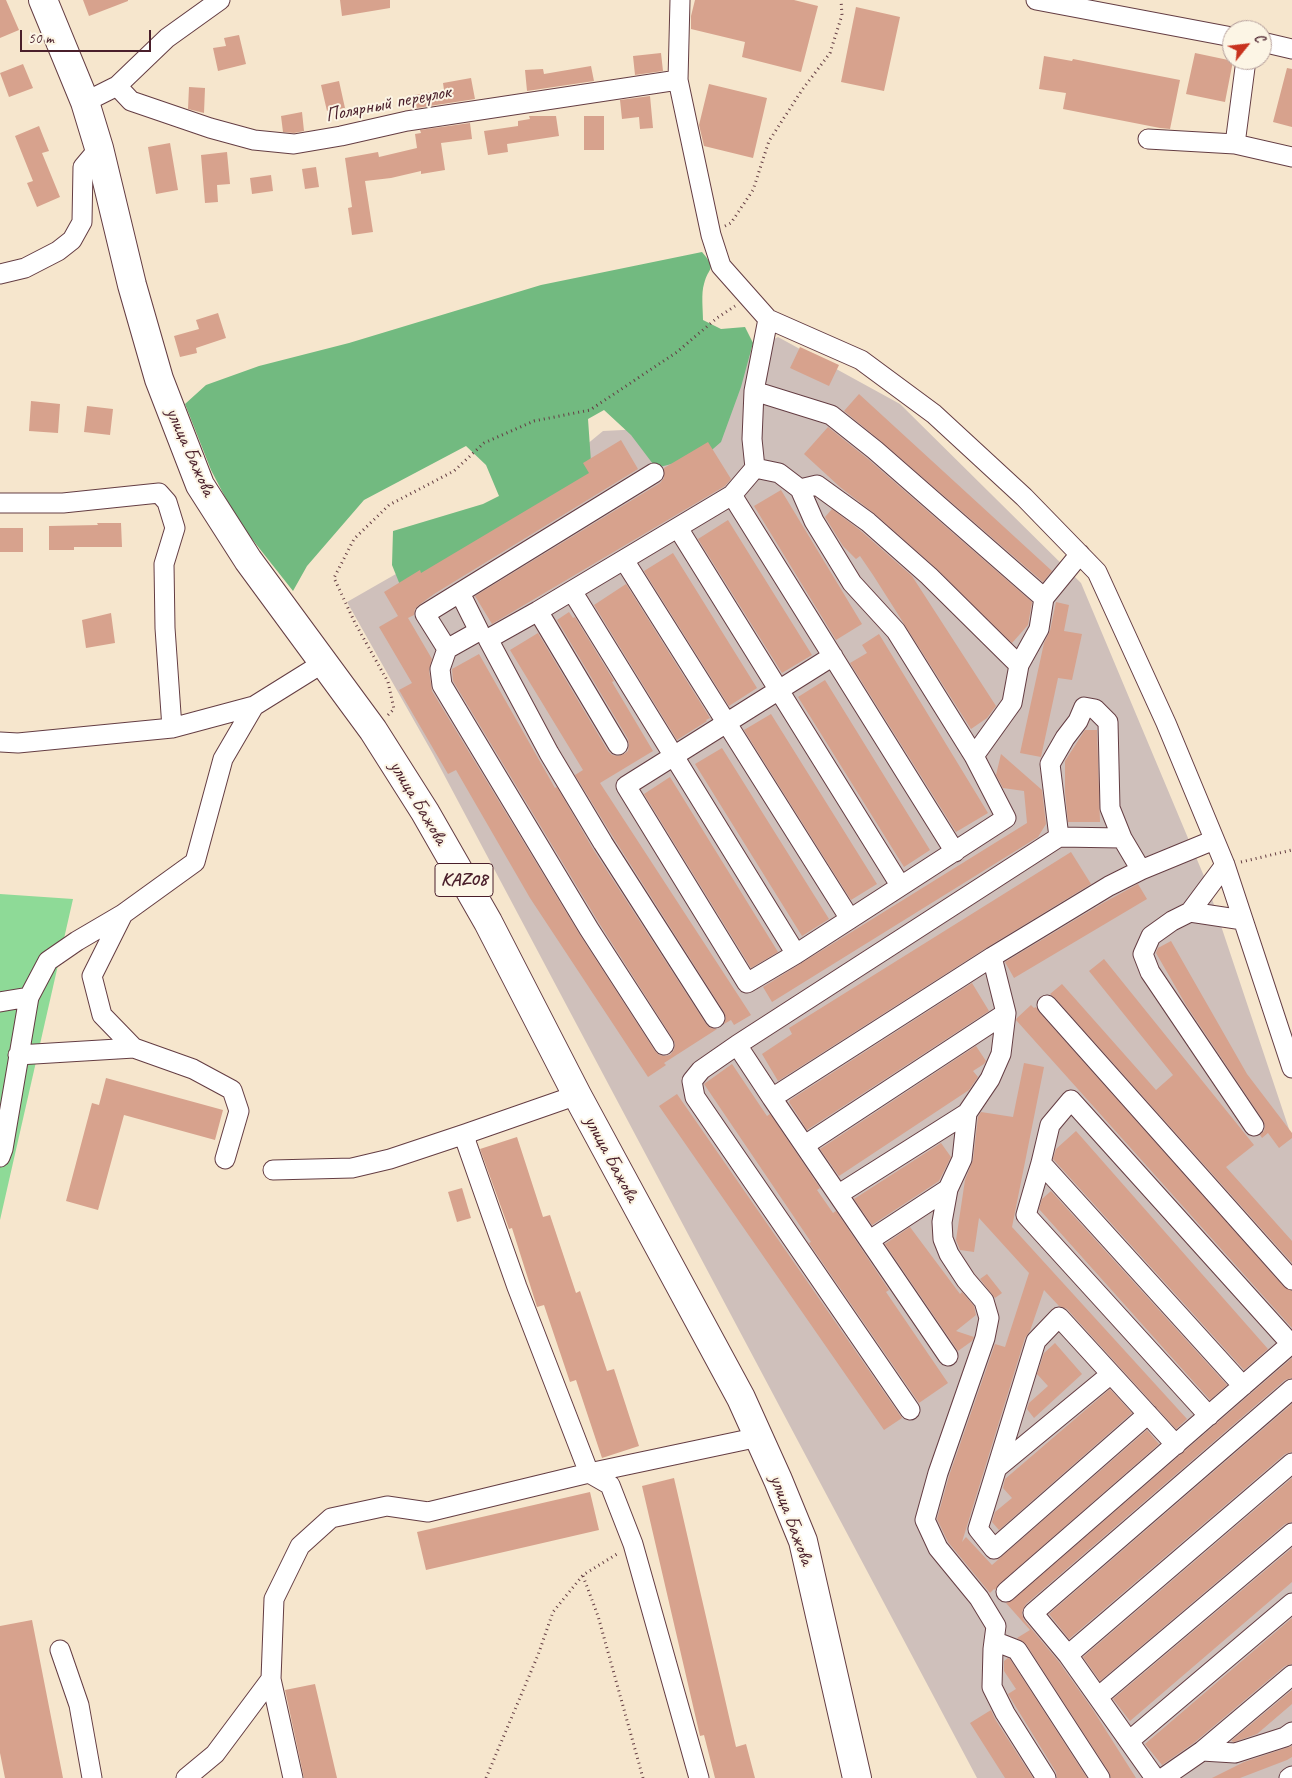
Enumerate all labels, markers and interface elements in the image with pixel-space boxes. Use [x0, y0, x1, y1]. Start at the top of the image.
scale bar [22, 20, 154, 52]
north arrow [1222, 20, 1272, 70]
text: 50 m [28, 29, 54, 48]
text: С [1251, 31, 1269, 45]
street label: Полярный переулок [323, 80, 453, 128]
street label: улица Бажова [160, 404, 220, 500]
street label: улица Бажова [383, 756, 453, 850]
road number: KAZ08 [435, 864, 493, 896]
street label: улица Бажова [578, 1112, 644, 1206]
street label: улица Бажова [764, 1472, 818, 1568]

